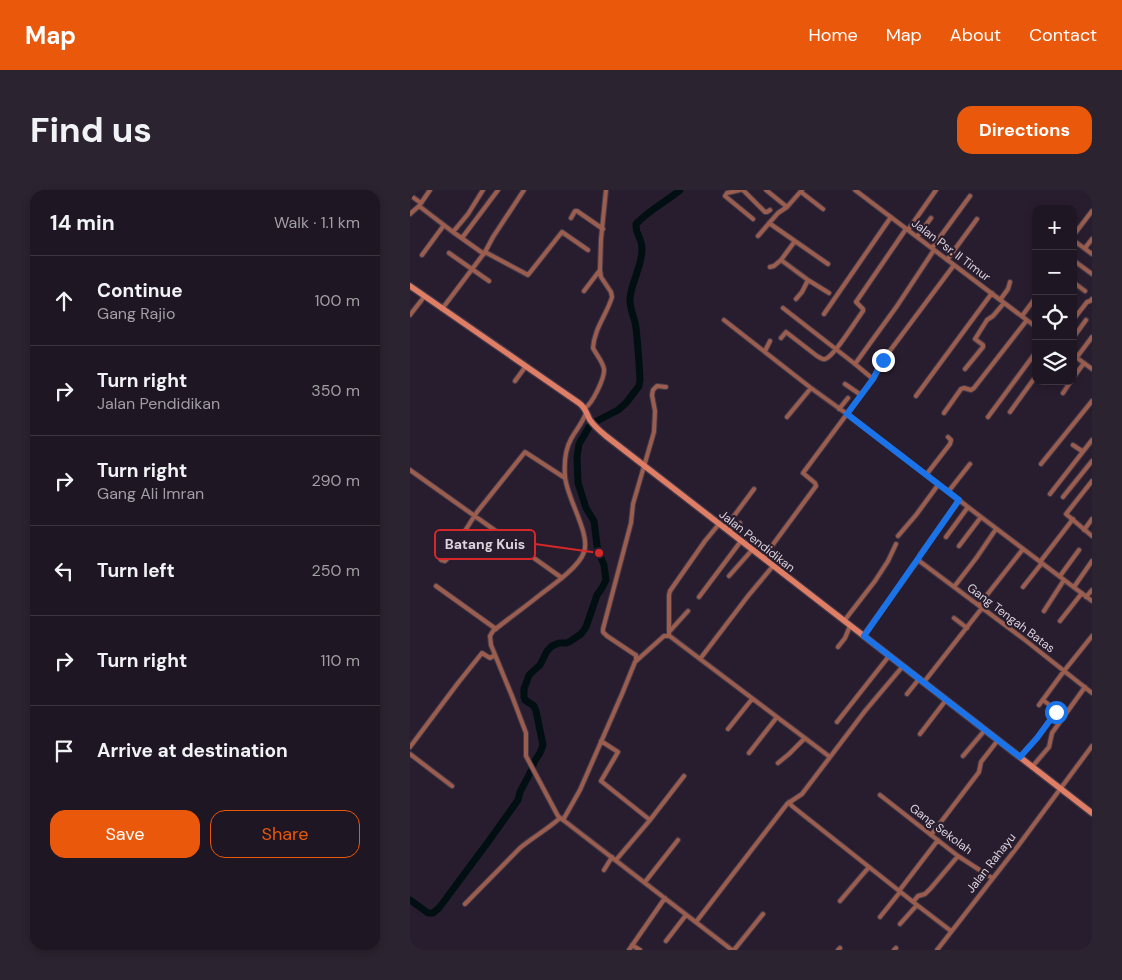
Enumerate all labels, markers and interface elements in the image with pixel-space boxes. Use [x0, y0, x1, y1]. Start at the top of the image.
text: Map [25, 20, 76, 51]
text: Home [808, 23, 858, 47]
text: Map [886, 23, 922, 47]
text: About [950, 23, 1001, 47]
text: Contact [1029, 23, 1097, 47]
button: Directions [957, 106, 1092, 154]
text: Find us [30, 107, 152, 153]
map controls [1032, 205, 1077, 385]
button: + [1032, 205, 1077, 250]
text: 14 min [50, 209, 115, 237]
text: Walk · 1.1 km [274, 212, 360, 233]
street label: Jalan Psr. II Timur [908, 215, 994, 285]
button: − [1032, 250, 1077, 295]
text: Continue [97, 278, 183, 303]
icon: ahead [50, 287, 78, 315]
text: 100 m [315, 290, 360, 311]
button: locate [1032, 295, 1077, 340]
text: Gang Rajio [97, 303, 175, 324]
button: layers [1032, 340, 1077, 385]
route end [872, 349, 895, 372]
text: Turn right [97, 368, 187, 393]
icon: right [50, 377, 78, 405]
text: 350 m [311, 380, 360, 401]
text: Jalan Pendidikan [97, 393, 220, 414]
text: Turn right [97, 458, 187, 483]
icon: right [50, 467, 78, 495]
text: 290 m [311, 470, 360, 491]
text: Gang Ali Imran [97, 483, 204, 504]
street label: Jalan Pendidikan [716, 506, 798, 576]
callout: Batang Kuis [435, 530, 535, 559]
text: Batang Kuis [445, 535, 525, 553]
icon: left [50, 557, 78, 585]
text: Turn left [97, 558, 175, 583]
text: 250 m [312, 560, 360, 581]
street label: Gang Tengah Batas [964, 580, 1058, 656]
icon: right [50, 647, 78, 675]
text: Turn right [97, 648, 187, 673]
text: 110 m [321, 650, 360, 671]
route start [1045, 701, 1068, 724]
icon: arrive [50, 737, 78, 765]
text: Arrive at destination [97, 738, 288, 763]
street label: Gang Sekolah [906, 800, 976, 858]
button: Save [50, 810, 200, 858]
button: Share [210, 810, 360, 858]
street label: Jalan Rahayu [962, 830, 1020, 896]

